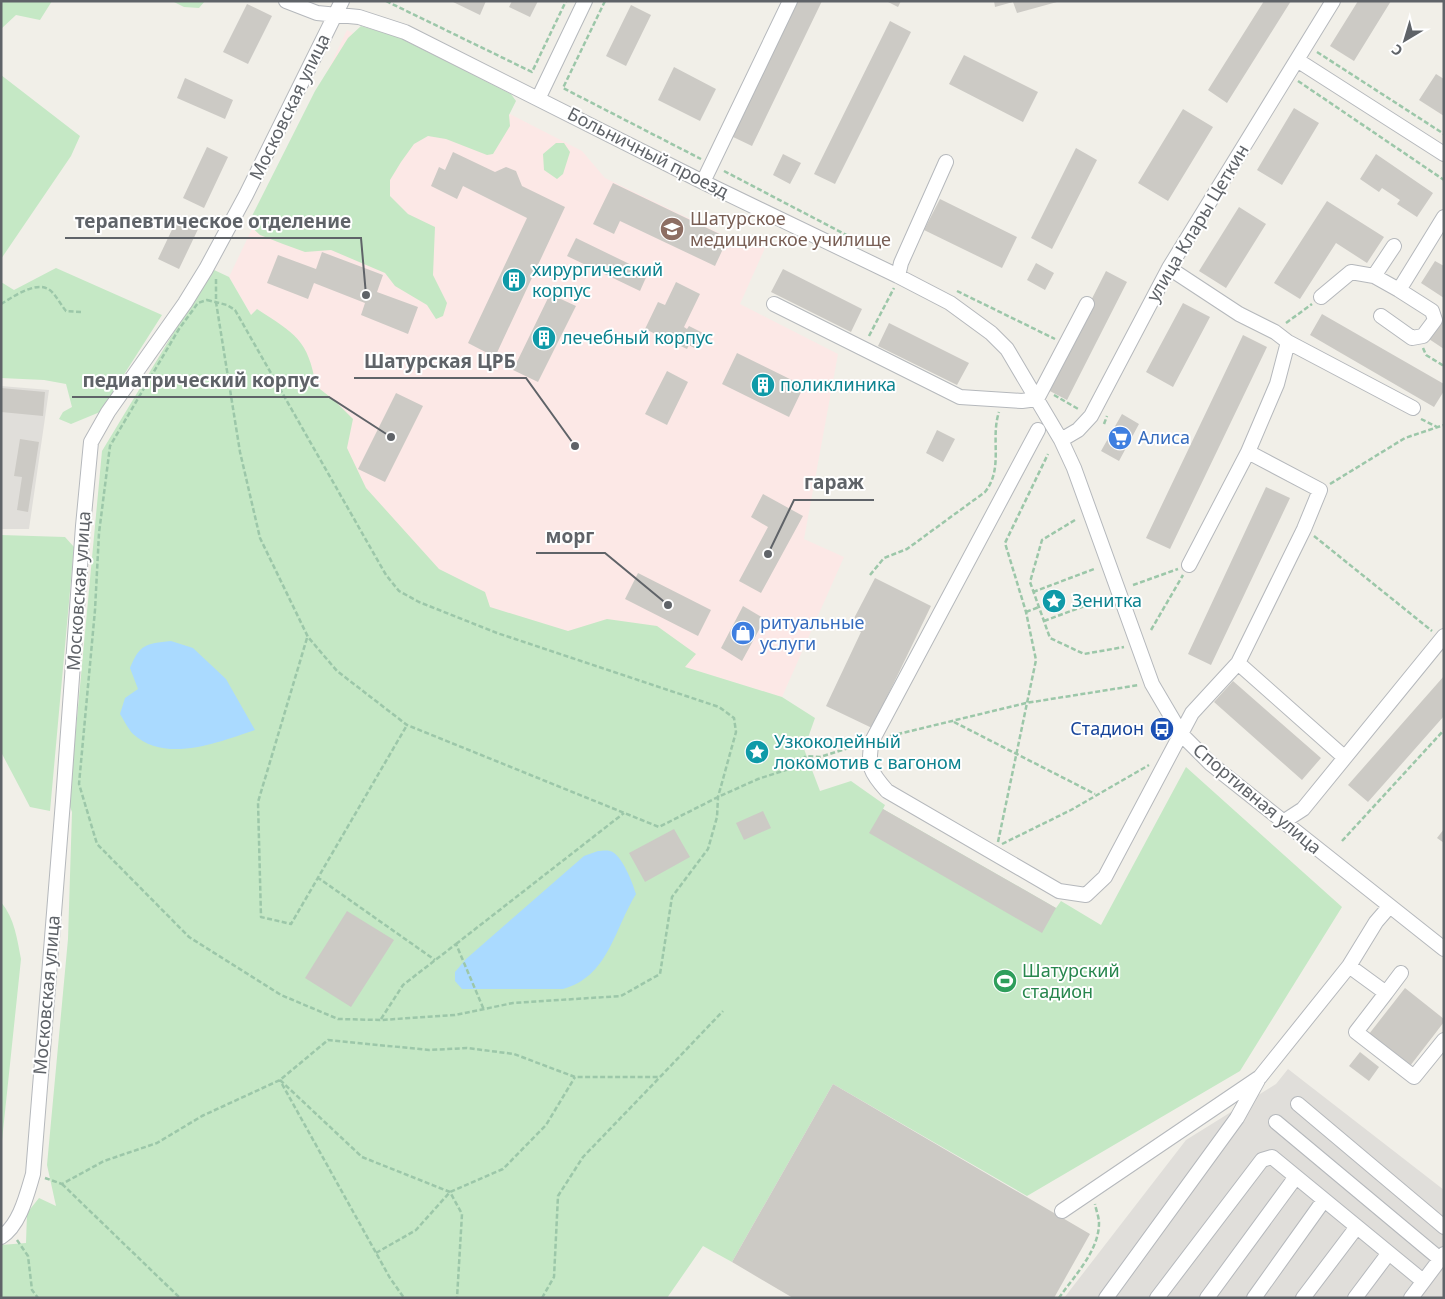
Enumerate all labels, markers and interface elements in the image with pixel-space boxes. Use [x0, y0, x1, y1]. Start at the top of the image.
north arrow [1380, 15, 1430, 65]
street label: Московская улица [243, 29, 335, 184]
text: С [1387, 40, 1406, 61]
street label: Больничный проезд [564, 101, 733, 203]
street label: улица Клары Цеткин [1140, 139, 1254, 306]
callout: терапевтическое отделение [65, 204, 361, 238]
place label: Шатурское медицинское училище [690, 206, 891, 251]
text: терапевтическое отделение [75, 208, 351, 234]
school or university icon: Шатурское медицинское училище [659, 216, 685, 242]
place label: хирургический корпус [532, 257, 663, 302]
building icon: хирургический корпус [501, 267, 527, 293]
building icon: лечебный корпус [531, 325, 557, 351]
place label: лечебный корпус [562, 325, 714, 349]
callout: Шатурская ЦРБ [354, 344, 526, 378]
text: Шатурская ЦРБ [364, 348, 516, 374]
callout: педиатрический корпус [72, 363, 329, 397]
text: педиатрический корпус [83, 367, 320, 393]
building icon: поликлиника [750, 372, 776, 398]
place label: поликлиника [780, 372, 896, 396]
supermarket icon: Алиса [1107, 425, 1133, 451]
place label: Алиса [1138, 425, 1190, 449]
callout: гараж [794, 466, 874, 500]
text: гараж [804, 469, 864, 495]
street label: Московская улица [60, 510, 96, 672]
callout: морг [536, 519, 605, 553]
text: морг [546, 523, 594, 549]
place icon: Зенитка [1041, 588, 1067, 614]
place label: Зенитка [1072, 588, 1142, 612]
place label: ритуальные услуги [760, 610, 865, 655]
shop icon: ритуальные услуги [730, 620, 756, 646]
place label: Стадион [1070, 716, 1144, 740]
bus stop icon: Стадион [1149, 716, 1175, 742]
place label: Узкоколейный локомотив с вагоном [774, 729, 962, 774]
street label: Спортивная улица [1188, 737, 1327, 859]
place icon: Узкоколейный локомотив с вагоном [744, 739, 770, 765]
street label: Московская улица [27, 914, 65, 1076]
place label: Шатурский стадион [1022, 958, 1120, 1003]
sports icon: Шатурский стадион [992, 968, 1018, 994]

